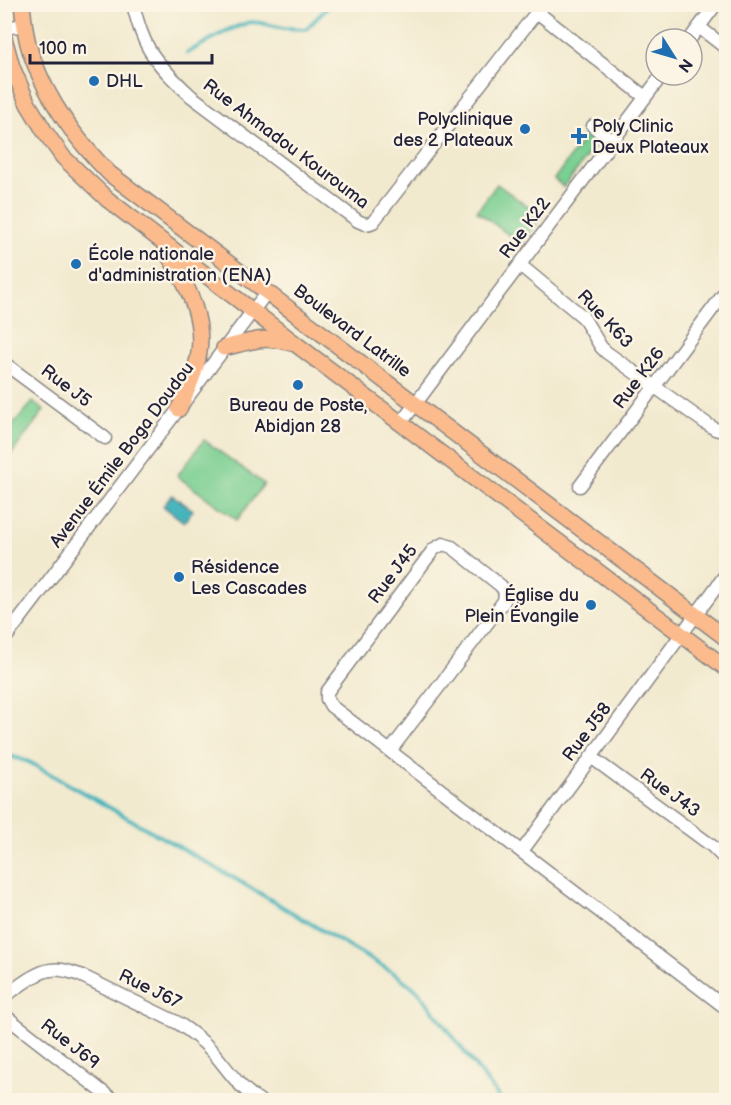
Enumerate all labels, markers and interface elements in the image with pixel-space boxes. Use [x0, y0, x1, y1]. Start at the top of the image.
scale bar [30, 27, 212, 65]
north arrow [644, 27, 704, 87]
text: 100 m [39, 38, 87, 59]
text: N [674, 55, 696, 76]
place label: DHL [106, 71, 143, 92]
marker: DHL [87, 74, 101, 88]
street label: Rue Ahmadou Kourouma [199, 75, 373, 213]
place label: Polyclinique des 2 Plateaux [393, 109, 514, 151]
place label: Poly Clinic Deux Plateaux [592, 116, 709, 158]
marker: Polyclinique des 2 Plateaux [518, 122, 532, 136]
marker: Poly Clinic Deux Plateaux [570, 127, 588, 145]
street label: Rue K22 [495, 193, 555, 263]
place label: École nationale d'administration (ENA) [88, 242, 271, 286]
marker: École nationale d'administration (ENA) [69, 257, 83, 271]
street label: Boulevard Latrille [289, 280, 415, 382]
street label: Rue K63 [573, 285, 637, 353]
street label: Rue K26 [609, 343, 669, 413]
street label: Avenue Émile Boga Doudou [44, 357, 199, 552]
street label: Rue J5 [37, 360, 95, 412]
marker: Bureau de Poste, Abidjan 28 [291, 378, 305, 392]
place label: Bureau de Poste, Abidjan 28 [229, 395, 367, 437]
street label: Rue J45 [364, 540, 422, 608]
place label: Résidence Les Cascades [191, 557, 307, 599]
marker: Résidence Les Cascades [172, 570, 186, 584]
place label: Église du Plein Évangile [464, 583, 579, 627]
marker: Église du Plein Évangile [584, 598, 598, 612]
street label: Rue J58 [558, 699, 616, 765]
street label: Rue J43 [636, 764, 704, 822]
street label: Rue J67 [115, 965, 185, 1013]
street label: Rue J69 [37, 1015, 103, 1073]

